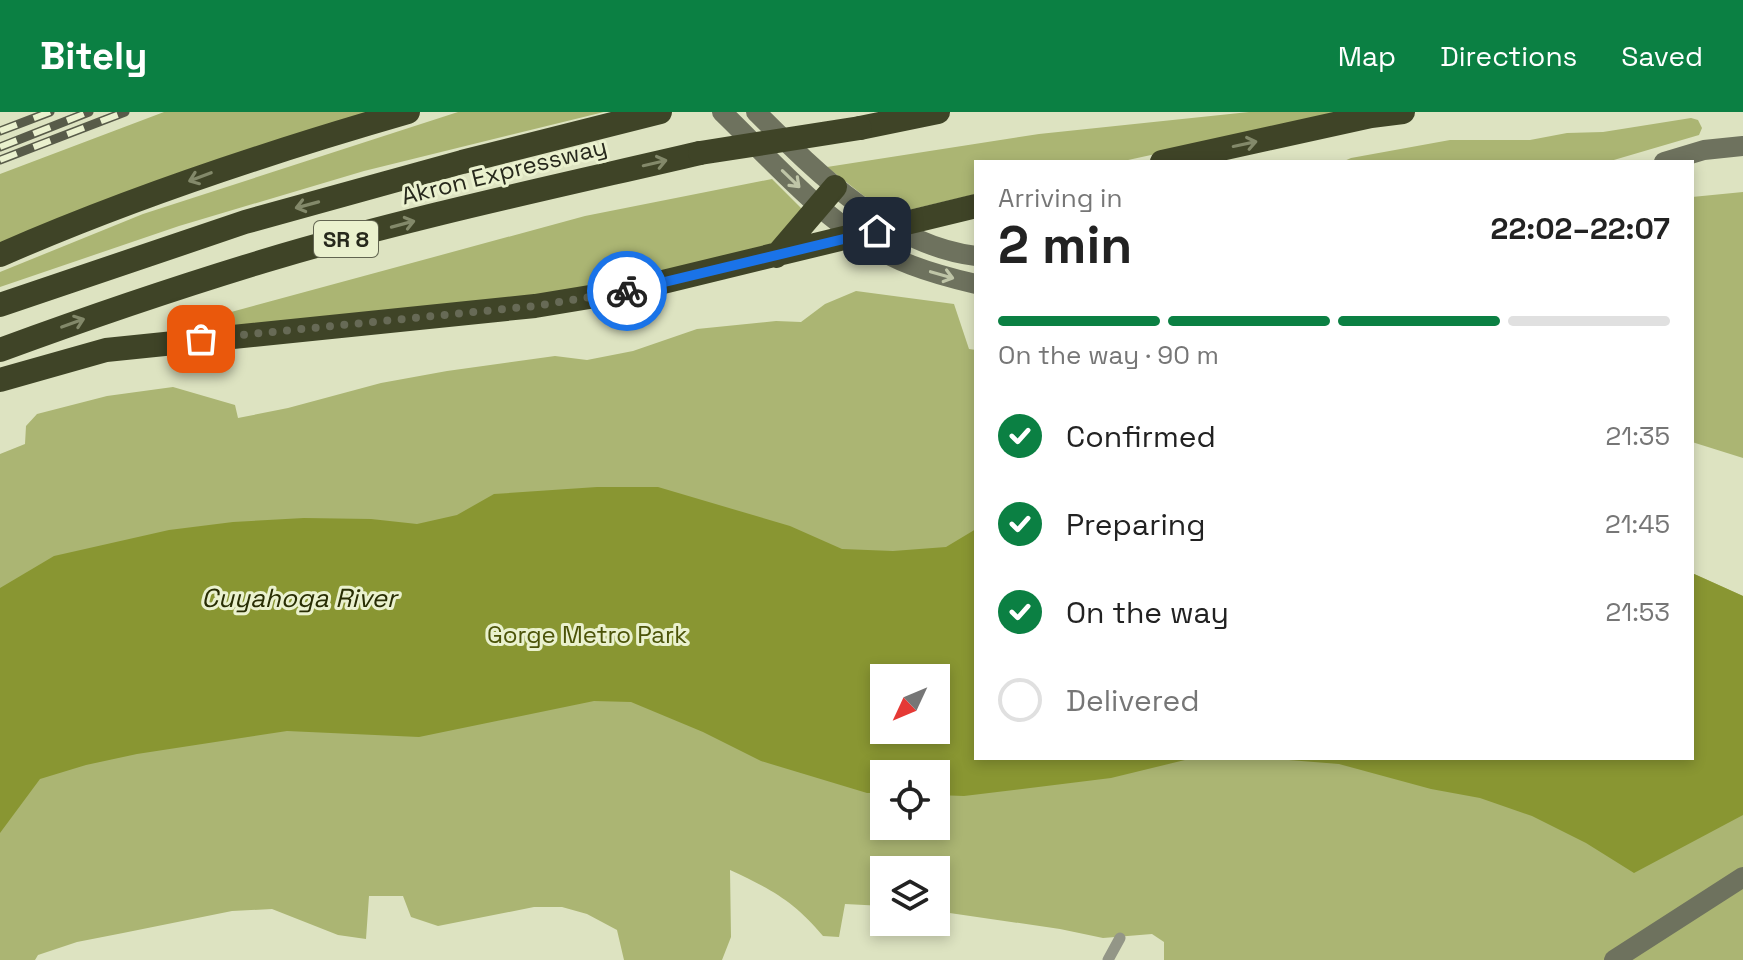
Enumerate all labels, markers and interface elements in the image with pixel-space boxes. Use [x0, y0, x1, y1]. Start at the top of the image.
text: Bitely [40, 32, 147, 80]
text: Map [1338, 38, 1396, 74]
text: Directions [1440, 38, 1577, 74]
text: Saved [1621, 38, 1703, 74]
street label: Akron Expressway [398, 130, 610, 212]
one-way arrow [1231, 136, 1257, 151]
one-way arrow [642, 155, 668, 170]
one-way arrow [781, 169, 801, 188]
one-way arrow [188, 171, 213, 185]
text: Arriving in [998, 181, 1122, 215]
pin [843, 197, 911, 265]
one-way arrow [294, 198, 320, 213]
icon: home [855, 209, 899, 253]
text: 22:02–22:07 [1491, 209, 1670, 248]
text: 2 min [998, 212, 1132, 278]
one-way arrow [389, 216, 415, 231]
road number: SR 8 [314, 221, 378, 257]
courier [587, 251, 667, 331]
one-way arrow [928, 268, 954, 283]
icon: bike [605, 269, 649, 313]
pin [167, 305, 235, 373]
one-way arrow [61, 315, 86, 330]
icon: bag [179, 317, 223, 361]
text: On the way · 90 m [998, 338, 1219, 372]
icon: check [998, 414, 1042, 458]
text: Confirmed [1066, 417, 1216, 456]
text: 21:35 [1606, 419, 1670, 453]
icon: check [998, 502, 1042, 546]
text: Preparing [1066, 505, 1205, 544]
text: 21:45 [1605, 507, 1670, 541]
water label: Cuyahoga River [201, 581, 400, 615]
icon: check [998, 590, 1042, 634]
text: On the way [1066, 593, 1229, 632]
text: 21:53 [1606, 595, 1670, 629]
park label: Gorge Metro Park [487, 619, 687, 650]
north arrow [870, 664, 950, 744]
map controls [870, 664, 950, 936]
text: Delivered [1066, 681, 1200, 720]
button: locate [870, 760, 950, 840]
button: layers [870, 856, 950, 936]

